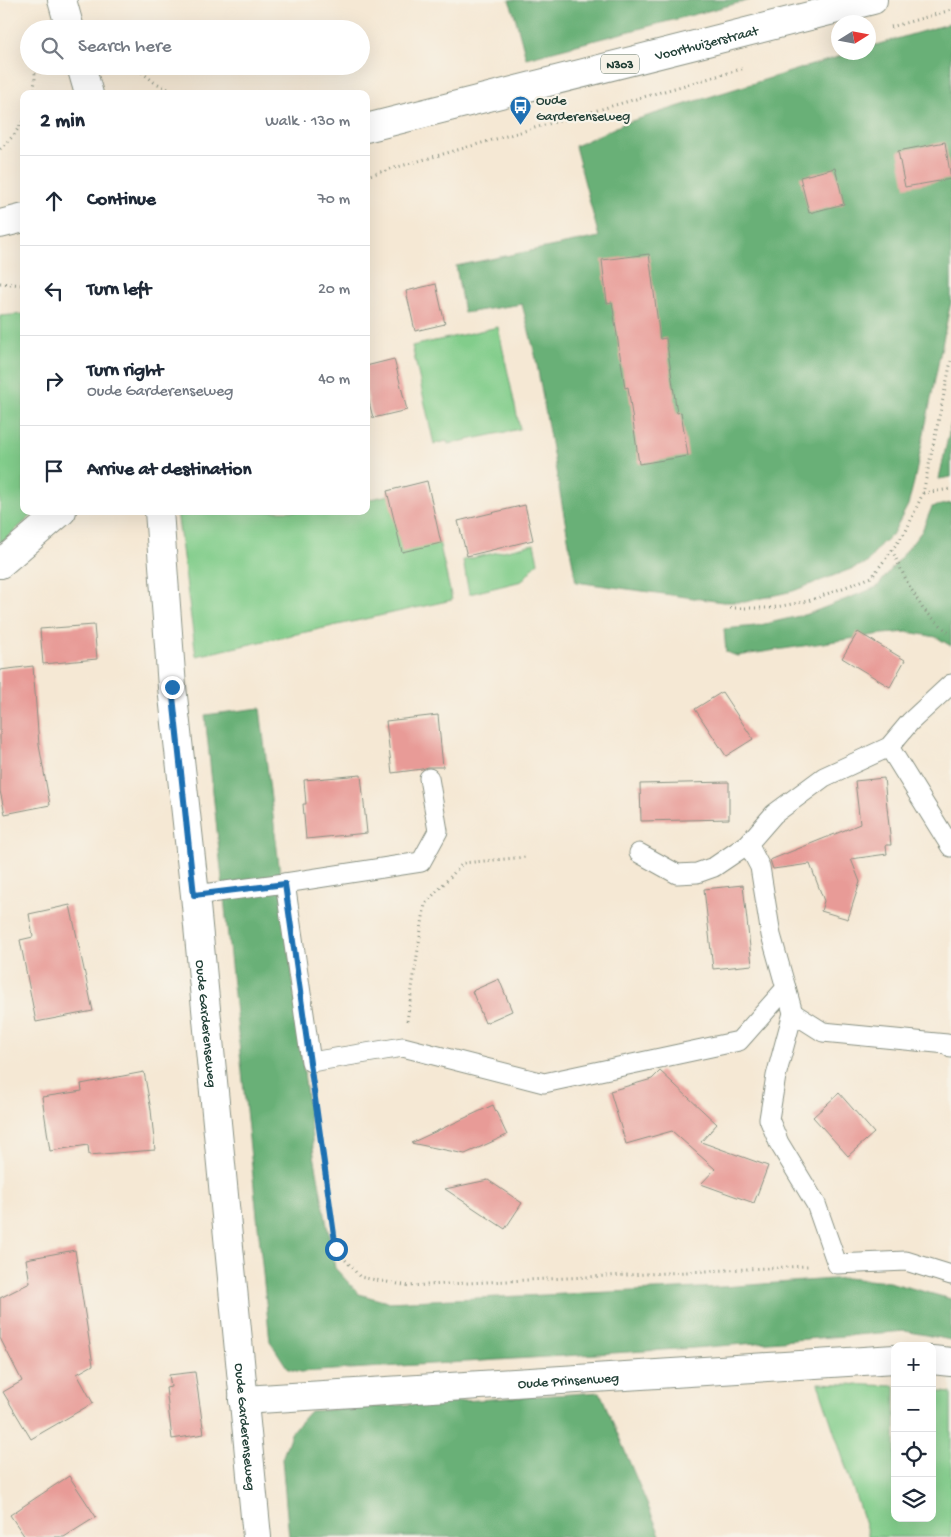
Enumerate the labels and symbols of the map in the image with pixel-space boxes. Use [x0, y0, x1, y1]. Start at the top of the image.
north arrow [831, 15, 876, 60]
street label: Voorthuizerstraat [653, 23, 762, 66]
road number: N303 [601, 54, 639, 74]
place label: Oude Garderenseweg [536, 93, 630, 126]
bus stop icon: Oude Garderenseweg [508, 95, 532, 126]
route end [161, 676, 184, 699]
street label: Oude Garderenseweg [190, 959, 220, 1089]
route start [325, 1238, 348, 1261]
street label: Oude Garderenseweg [229, 1362, 258, 1492]
street label: Oude Prinsenweg [517, 1370, 620, 1394]

